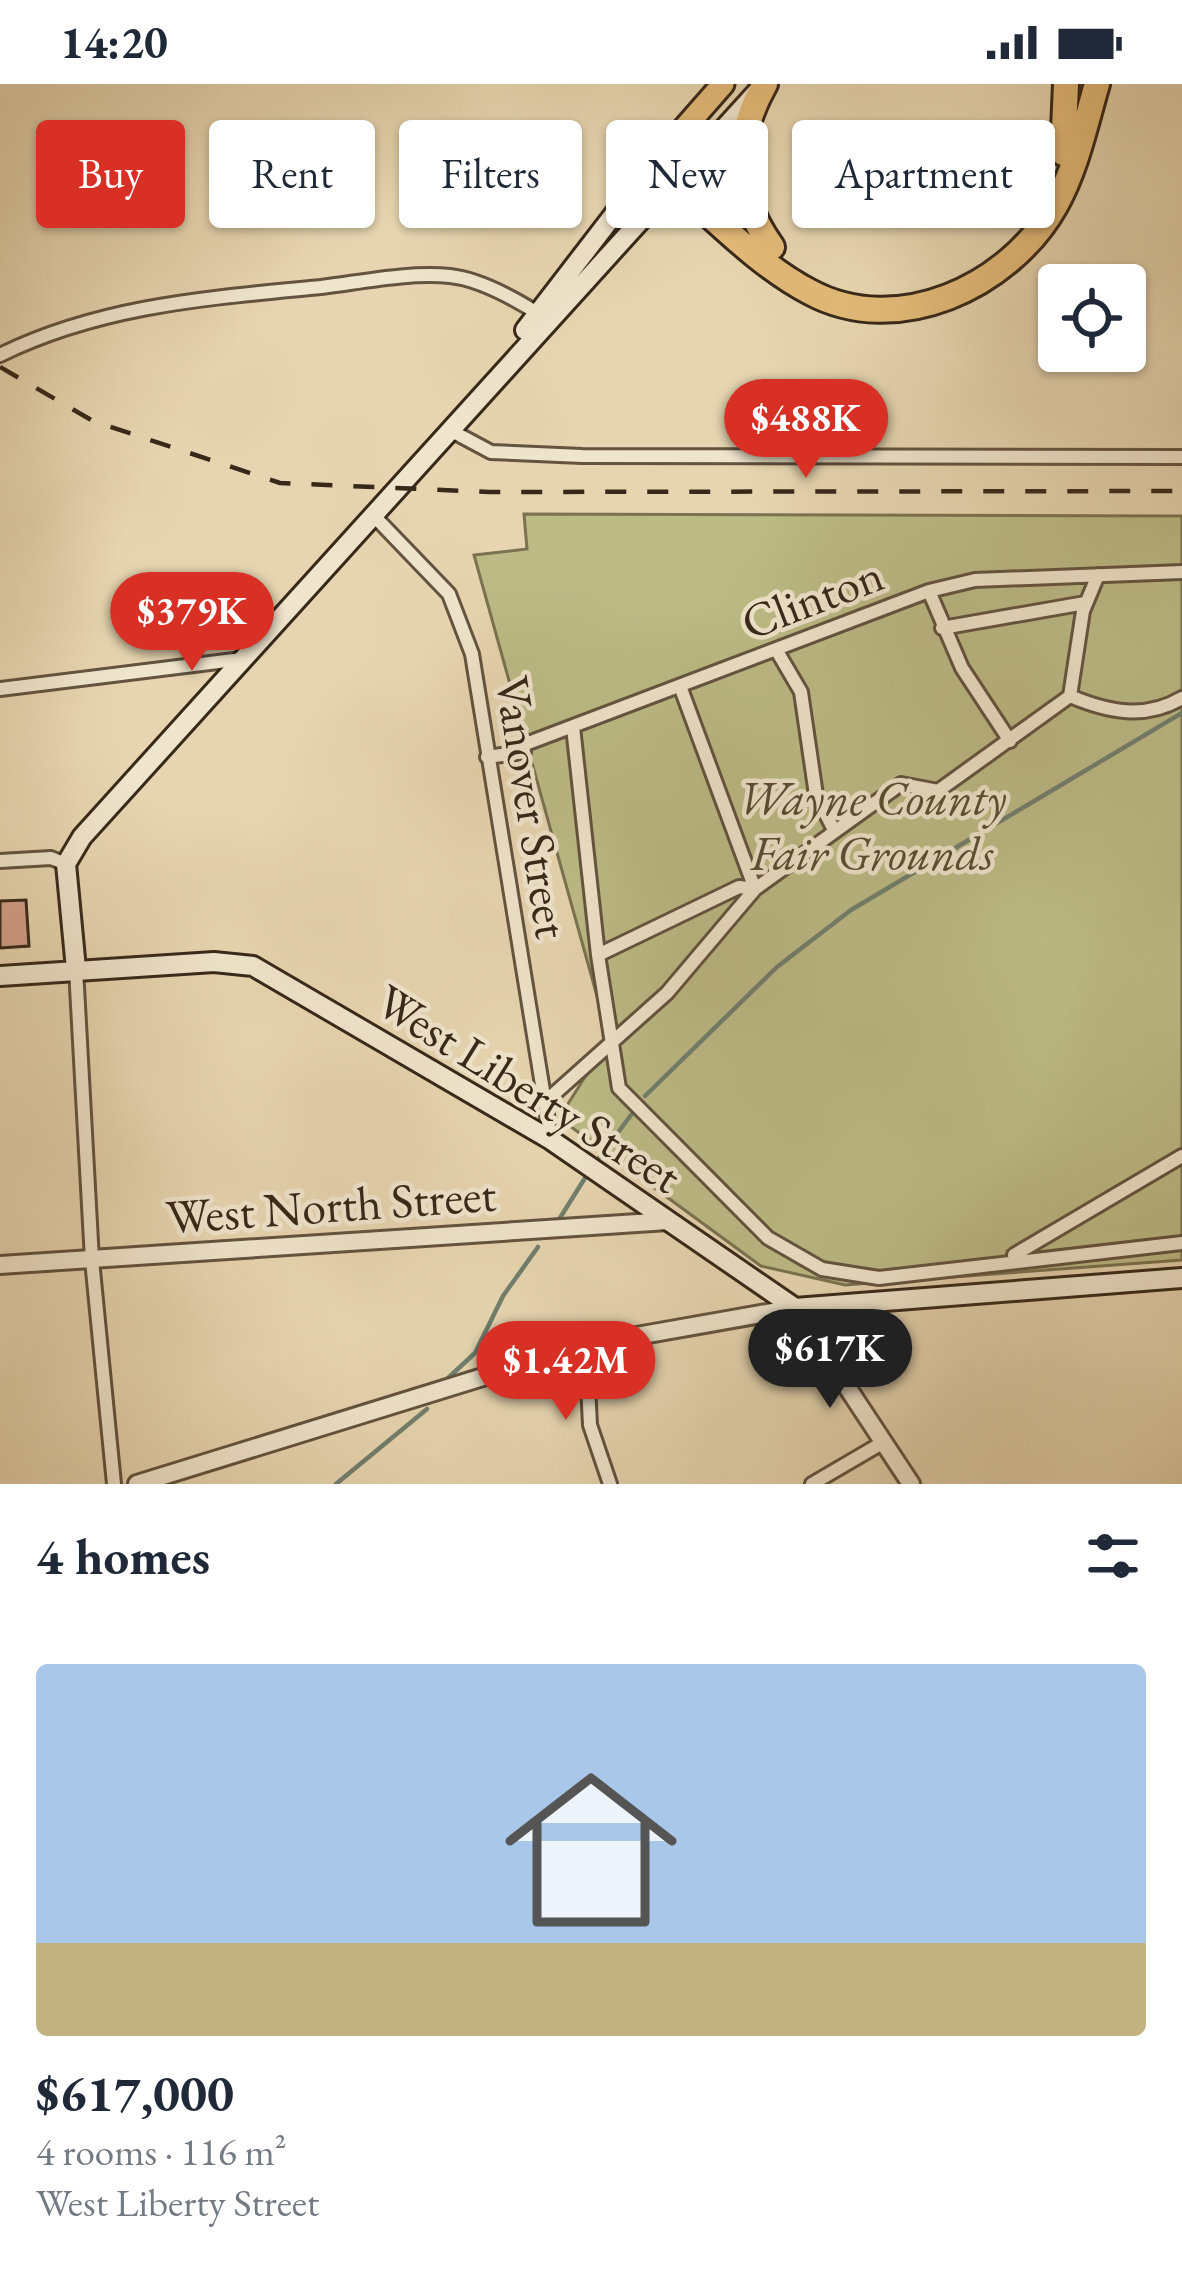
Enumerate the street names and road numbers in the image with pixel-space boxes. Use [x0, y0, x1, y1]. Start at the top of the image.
street label: Clinton [732, 543, 892, 653]
street label: Vanover Street [482, 671, 584, 943]
street label: West Liberty Street [365, 969, 693, 1207]
street label: West North Street [164, 1163, 498, 1247]

